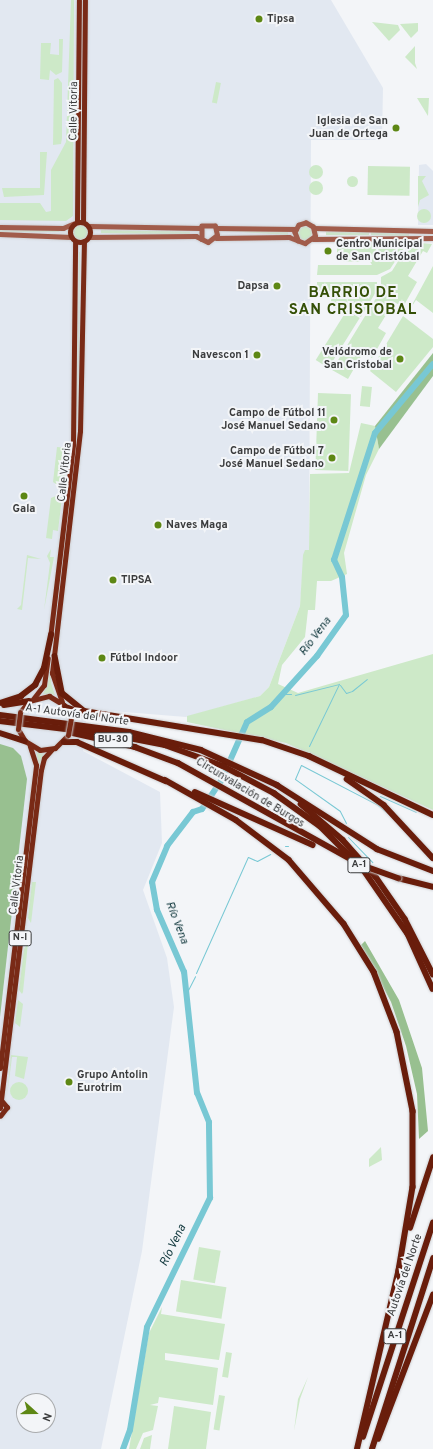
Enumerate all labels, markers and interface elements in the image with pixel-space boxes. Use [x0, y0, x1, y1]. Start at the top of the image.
place label: Tipsa [267, 12, 294, 26]
marker: Tipsa [254, 14, 264, 24]
street label: Calle Vitoria [67, 81, 81, 141]
place label: Iglesia de San Juan de Ortega [309, 115, 388, 141]
marker: Iglesia de San Juan de Ortega [391, 123, 401, 133]
place label: Centro Municipal de San Cristóbal [336, 238, 423, 264]
marker: Centro Municipal de San Cristóbal [323, 246, 333, 256]
place label: Dapsa [238, 279, 269, 293]
marker: Dapsa [272, 281, 282, 291]
district label: BARRIO DE SAN CRISTOBAL [289, 284, 417, 319]
place label: Velódromo de San Cristobal [322, 346, 392, 372]
place label: Navescon 1 [192, 348, 249, 362]
marker: Navescon 1 [252, 350, 262, 360]
marker: Velódromo de San Cristobal [395, 354, 405, 364]
place label: Campo de Fútbol 11 José Manuel Sedano [221, 407, 326, 433]
marker: Campo de Fútbol 11 José Manuel Sedano [329, 415, 339, 425]
street label: Calle Vitoria [55, 441, 75, 503]
place label: Campo de Fútbol 7 José Manuel Sedano [219, 445, 324, 471]
marker: Campo de Fútbol 7 José Manuel Sedano [327, 453, 337, 463]
marker: Gala [19, 491, 29, 501]
place label: Gala [13, 502, 35, 516]
place label: Naves Maga [166, 518, 228, 532]
marker: Naves Maga [153, 520, 163, 530]
place label: TIPSA [121, 573, 152, 587]
marker: TIPSA [108, 575, 118, 585]
water label: Río Vena [297, 615, 335, 659]
place label: Fútbol Indoor [110, 651, 178, 665]
marker: Fútbol Indoor [97, 653, 107, 663]
street label: A-1 Autovía del Norte [24, 701, 130, 729]
road number: BU-30 [93, 732, 133, 748]
street label: Circunvalación de Burgos [193, 755, 307, 831]
street label: Calle Vitoria [7, 854, 27, 916]
road number: A-1 [347, 857, 371, 873]
water label: Río Vena [161, 899, 191, 947]
road number: N-I [8, 930, 32, 946]
place label: Grupo Antolin Eurotrim [77, 1069, 149, 1095]
marker: Grupo Antolin Eurotrim [64, 1077, 74, 1087]
water label: Río Vena [158, 1223, 190, 1269]
street label: Autovía del Norte [385, 1232, 425, 1318]
road number: A-1 [383, 1328, 407, 1344]
north arrow [16, 1393, 56, 1433]
text: N [38, 1411, 54, 1423]

